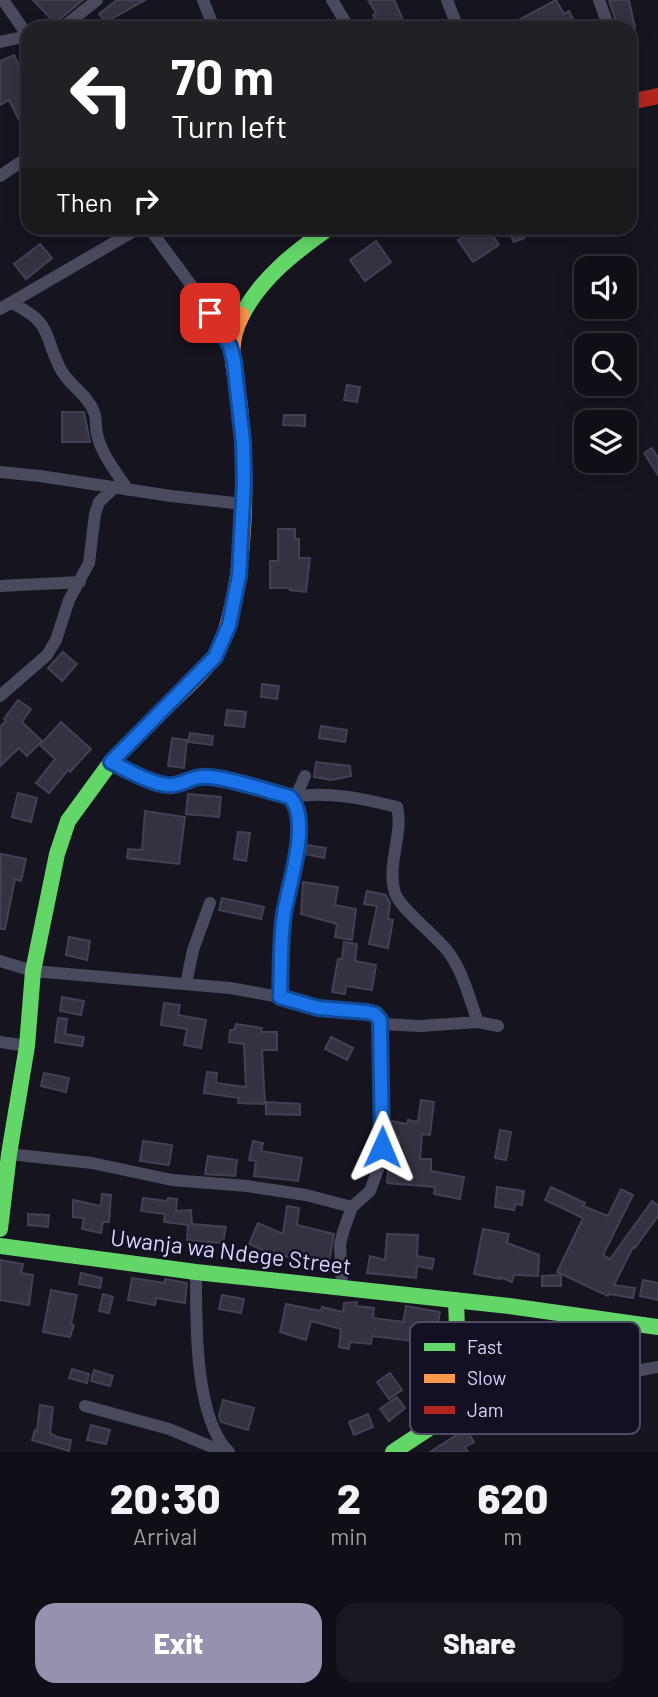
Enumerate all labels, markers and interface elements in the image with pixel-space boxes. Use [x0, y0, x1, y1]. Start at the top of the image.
text: 70 m [171, 46, 274, 105]
icon: left [56, 49, 147, 140]
text: Turn left [171, 106, 288, 144]
icon: right [127, 182, 165, 220]
text: Then [56, 186, 113, 217]
map controls [574, 256, 637, 473]
button: sound [574, 256, 637, 319]
pin [180, 283, 240, 343]
icon: arrive [191, 294, 229, 332]
button: search [574, 333, 637, 396]
button: layers [574, 410, 637, 473]
position arrow [345, 1110, 419, 1184]
street label: Uwanja wa Ndege Street [109, 1222, 353, 1280]
legend [410, 1322, 640, 1434]
text: Fast [467, 1335, 503, 1358]
text: Slow [467, 1366, 506, 1389]
text: Jam [467, 1398, 503, 1421]
text: 20:30 [110, 1472, 220, 1522]
text: 2 [337, 1472, 361, 1522]
text: 620 [477, 1472, 548, 1522]
text: Arrival [133, 1522, 197, 1550]
text: min [330, 1522, 368, 1550]
text: m [503, 1522, 522, 1550]
button: Exit [35, 1603, 322, 1683]
button: Share [336, 1603, 623, 1683]

